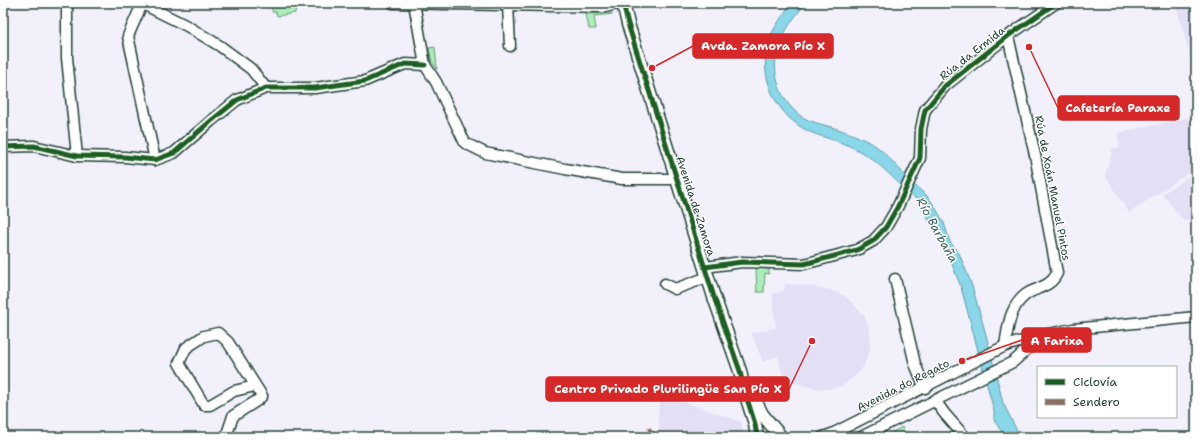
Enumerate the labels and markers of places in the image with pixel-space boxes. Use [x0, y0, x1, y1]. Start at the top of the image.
callout: Avda. Zamora Pío X [693, 34, 833, 58]
callout: Cafetería Paraxe [1058, 96, 1179, 120]
callout: A Farixa [1022, 328, 1091, 352]
callout: Centro Privado Plurilingüe San Pío X [546, 377, 789, 401]

